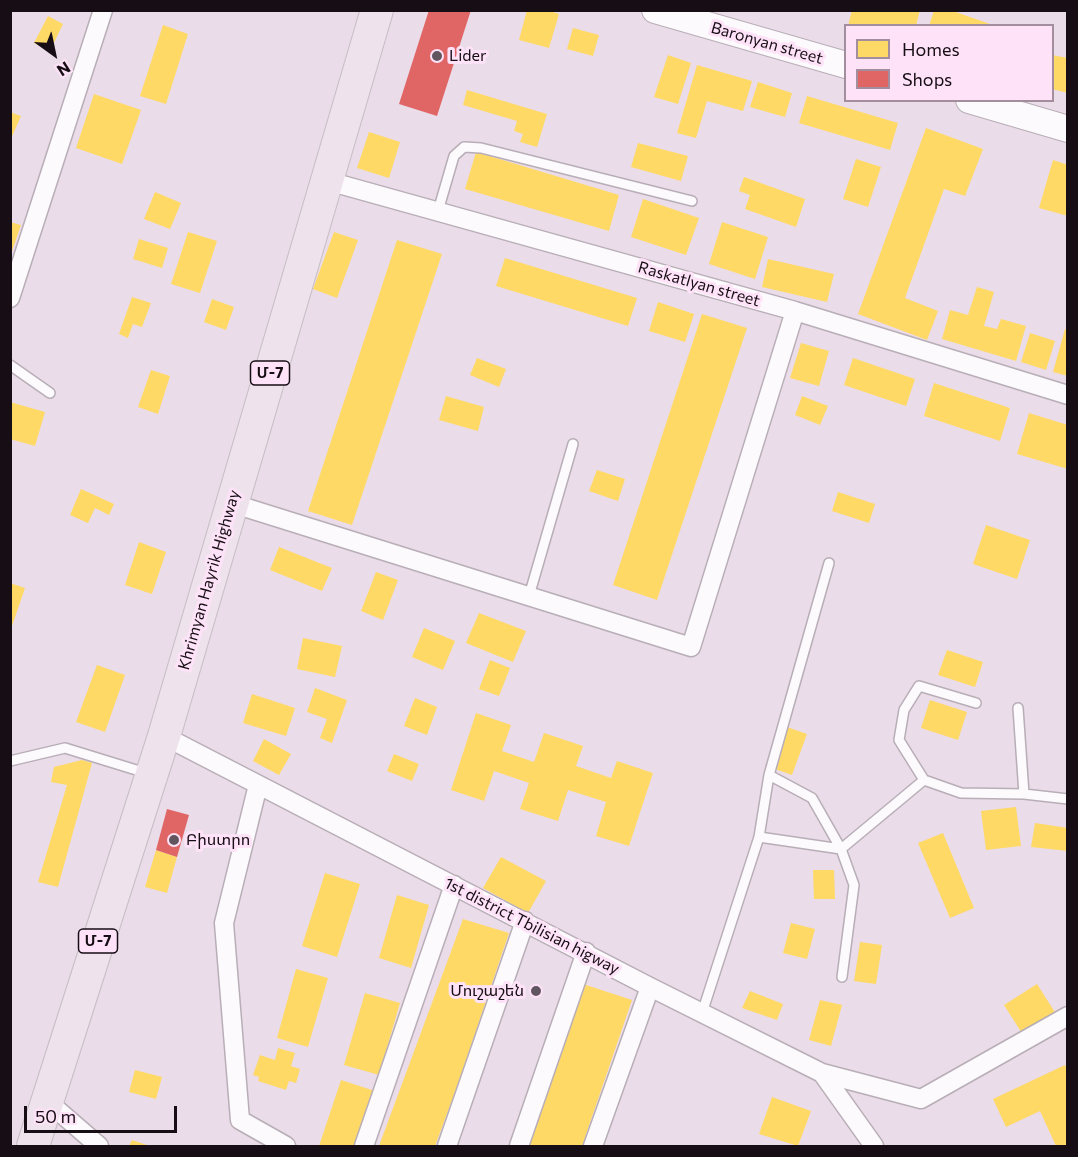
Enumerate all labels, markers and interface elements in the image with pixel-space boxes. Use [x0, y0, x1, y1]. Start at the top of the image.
street label: Baronyan street [709, 18, 825, 68]
north arrow [24, 24, 84, 84]
legend [844, 24, 1054, 102]
text: Homes [902, 38, 960, 60]
place label: Lider [449, 46, 486, 66]
marker: Lider [430, 49, 444, 63]
text: N [54, 58, 74, 81]
text: Shops [902, 68, 952, 90]
street label: Raskatlyan street [636, 257, 762, 311]
road number: Մ-7 [250, 361, 290, 385]
street label: Khrimyan Hayrik Highway [174, 488, 244, 672]
place label: Բիստրո [186, 830, 250, 850]
marker: Բիստրո [167, 833, 181, 847]
street label: 1st district Tbilisian higway [441, 873, 623, 979]
road number: Մ-7 [78, 929, 118, 953]
place label: Մուշաշեն [450, 981, 524, 1001]
marker: Մուշաշեն [529, 984, 543, 998]
scale bar [27, 1094, 180, 1132]
text: 50 m [35, 1105, 76, 1127]

